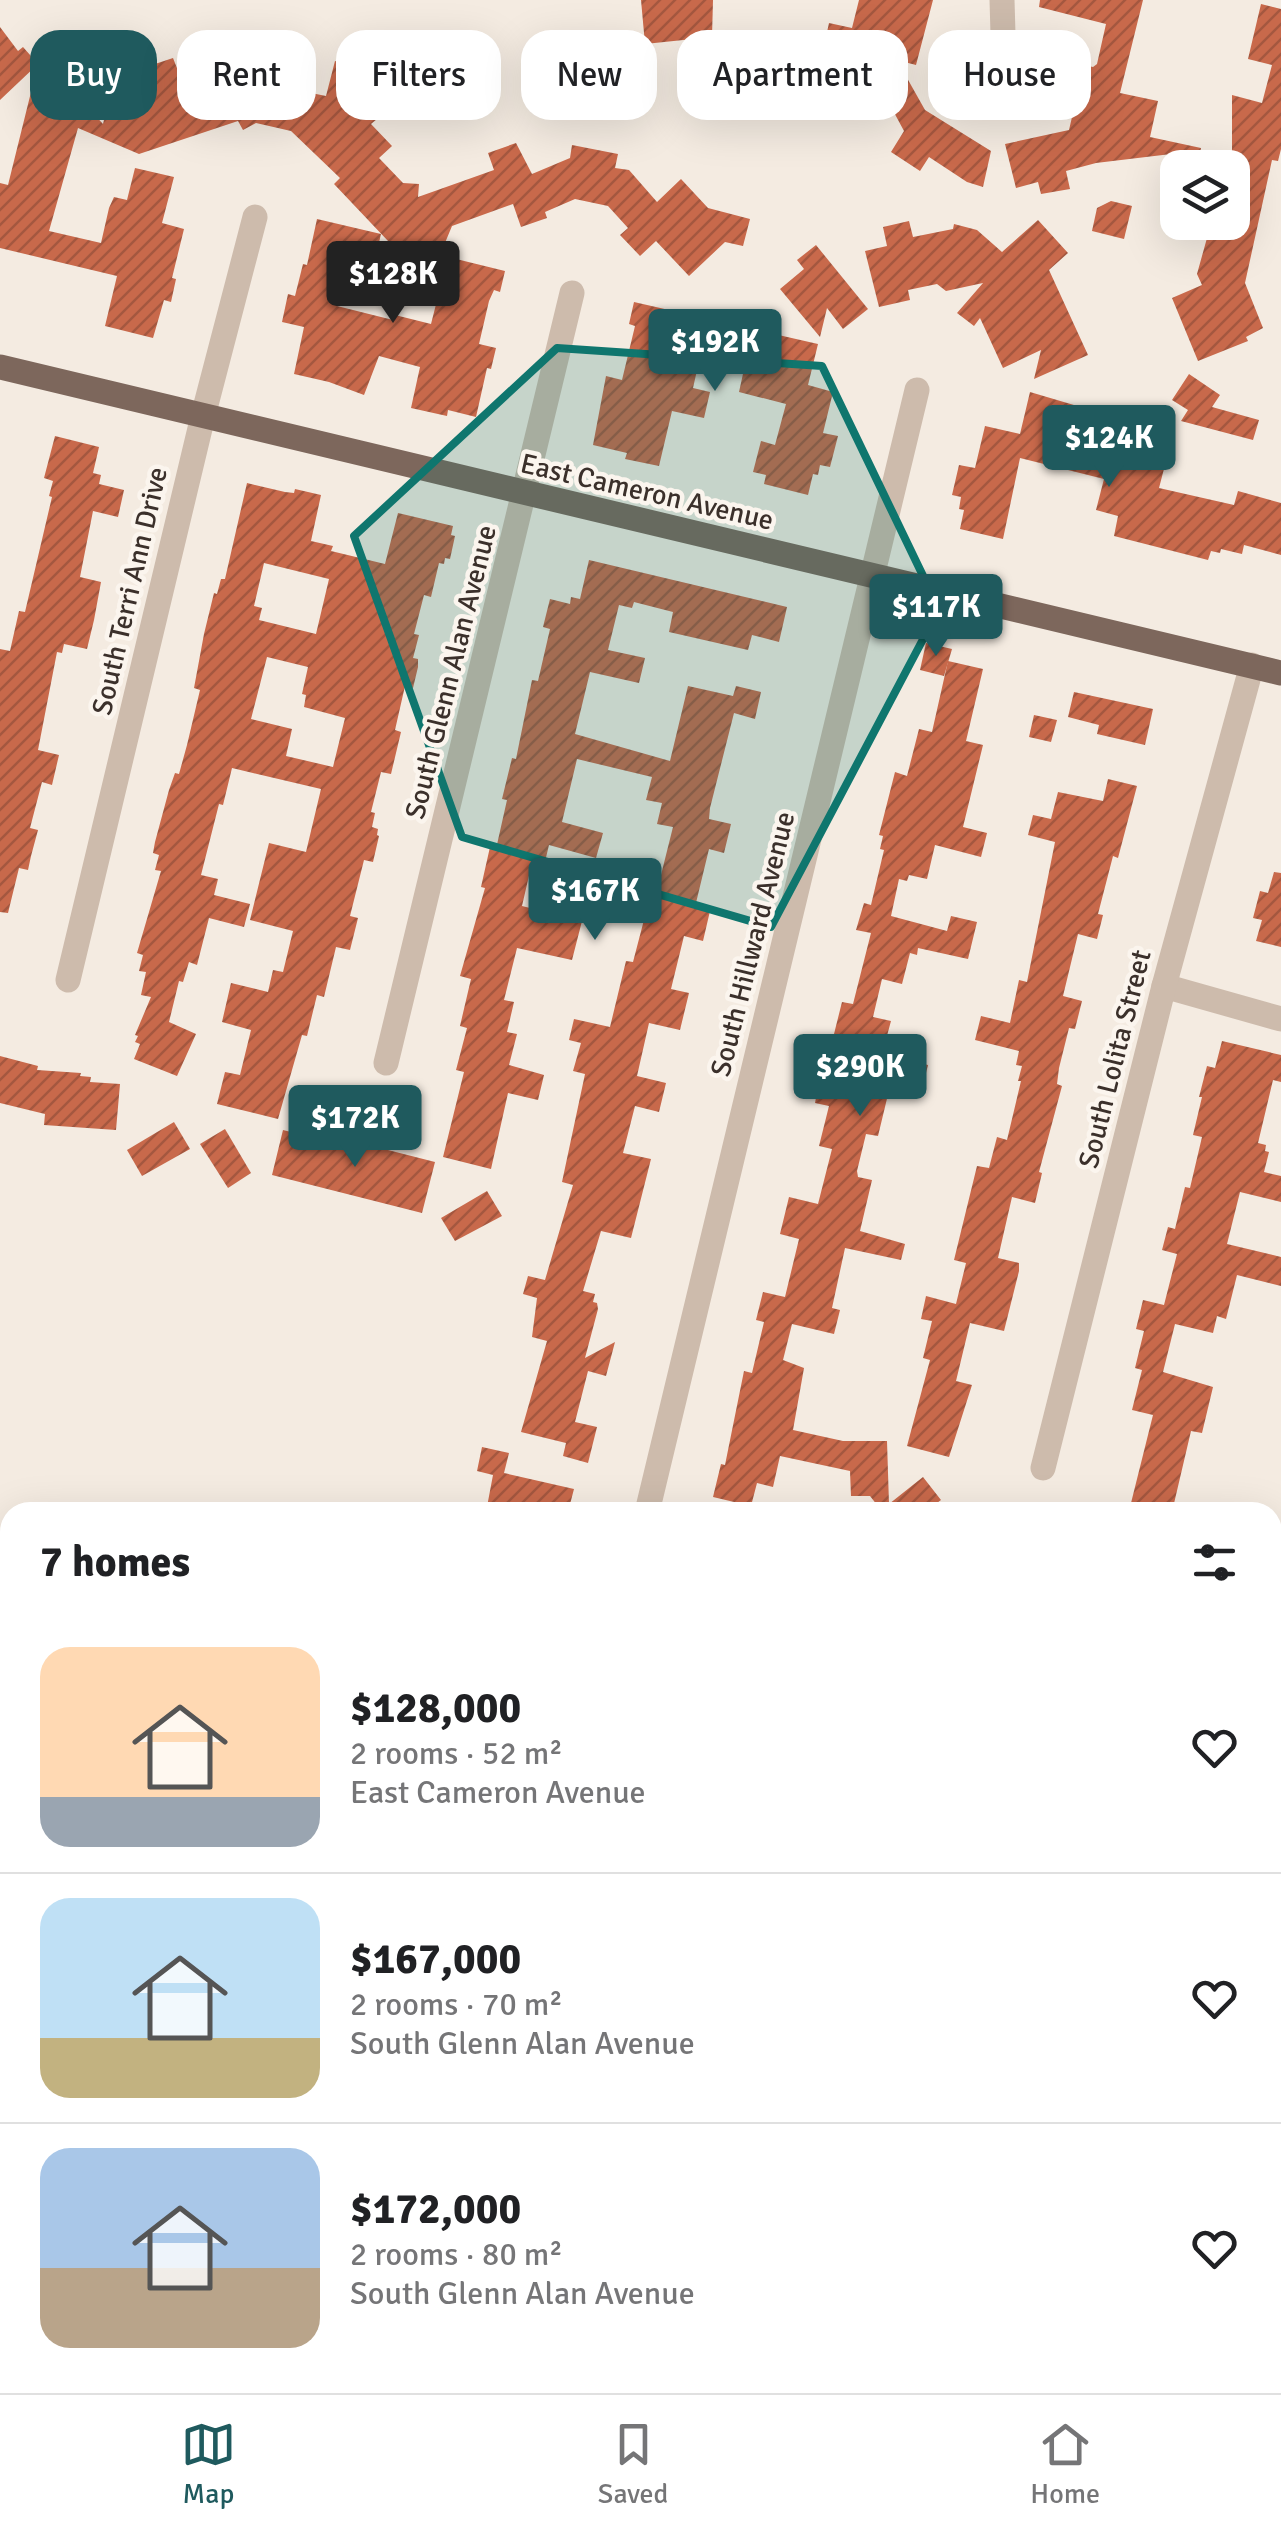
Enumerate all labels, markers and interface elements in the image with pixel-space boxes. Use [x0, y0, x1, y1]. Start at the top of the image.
chip: Buy [30, 30, 157, 120]
chip: Rent [177, 30, 316, 120]
chip: Filters [336, 30, 501, 120]
chip: New [521, 30, 657, 120]
chip: Apartment [677, 30, 908, 120]
chip: House [928, 30, 1091, 120]
map controls [1160, 150, 1250, 240]
button: layers [1160, 150, 1250, 240]
pin: $128K [323, 241, 463, 326]
text: $128K [349, 254, 437, 293]
pin: $192K [645, 309, 785, 394]
text: $192K [671, 322, 759, 361]
pin: $124K [1039, 405, 1179, 490]
text: $124K [1065, 418, 1153, 457]
street label: East Cameron Avenue [517, 446, 777, 538]
street label: South Terri Ann Drive [85, 464, 175, 718]
street label: South Glenn Alan Avenue [398, 522, 504, 822]
pin: $117K [866, 574, 1006, 659]
text: $117K [892, 587, 980, 626]
street label: South Hillward Avenue [704, 808, 802, 1080]
pin: $167K [525, 858, 665, 943]
text: $167K [551, 871, 639, 910]
street label: South Lolita Street [1071, 946, 1159, 1172]
pin: $290K [790, 1034, 930, 1119]
text: $290K [816, 1047, 904, 1086]
pin: $172K [285, 1085, 425, 1170]
text: $172K [311, 1098, 399, 1137]
icon: filters [1187, 1535, 1242, 1590]
text: 7 homes [40, 1537, 190, 1588]
text: $128,000 [350, 1683, 521, 1734]
icon: home [120, 1687, 240, 1807]
icon: heart [1187, 1720, 1242, 1775]
text: 2 rooms · 52 m² [350, 1734, 563, 1773]
text: East Cameron Avenue [350, 1773, 646, 1812]
text: $167,000 [350, 1934, 521, 1985]
icon: home [120, 1938, 240, 2058]
icon: heart [1187, 1971, 1242, 2026]
text: 2 rooms · 70 m² [350, 1985, 563, 2024]
text: South Glenn Alan Avenue [350, 2024, 695, 2063]
text: $172,000 [350, 2184, 521, 2235]
icon: home [120, 2188, 240, 2308]
icon: heart [1187, 2221, 1242, 2276]
text: 2 rooms · 80 m² [350, 2235, 563, 2274]
text: South Glenn Alan Avenue [350, 2274, 695, 2313]
tab: Map [181, 2417, 236, 2511]
tab: Saved [598, 2417, 668, 2511]
tab: Home [1030, 2417, 1100, 2511]

